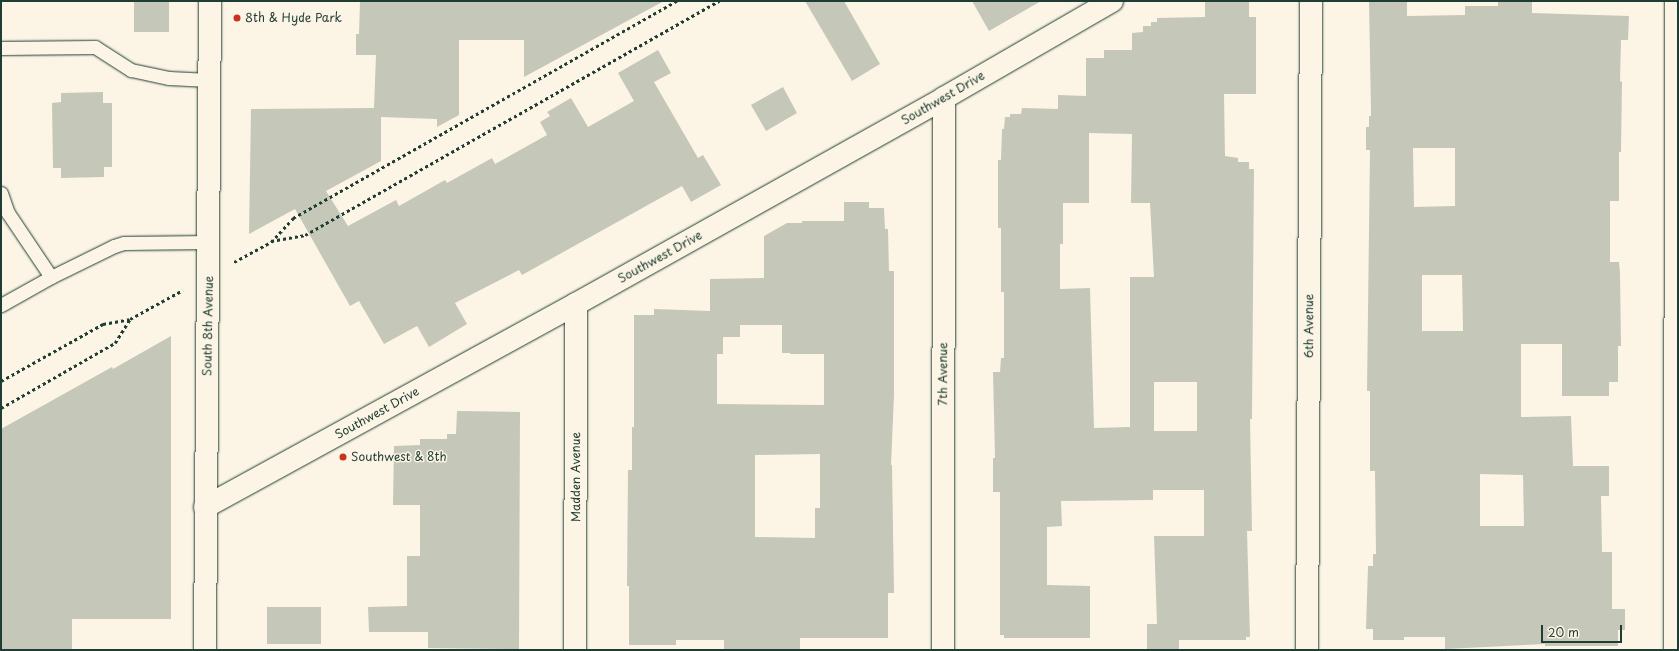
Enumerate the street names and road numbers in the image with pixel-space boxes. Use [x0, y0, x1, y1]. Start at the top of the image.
street label: Southwest Drive [899, 68, 987, 128]
street label: Southwest Drive [615, 228, 705, 286]
street label: South 8th Avenue [200, 275, 216, 377]
street label: 6th Avenue [1302, 293, 1316, 359]
street label: 7th Avenue [936, 342, 950, 406]
street label: Southwest Drive [332, 384, 422, 442]
street label: Madden Avenue [569, 432, 583, 522]

